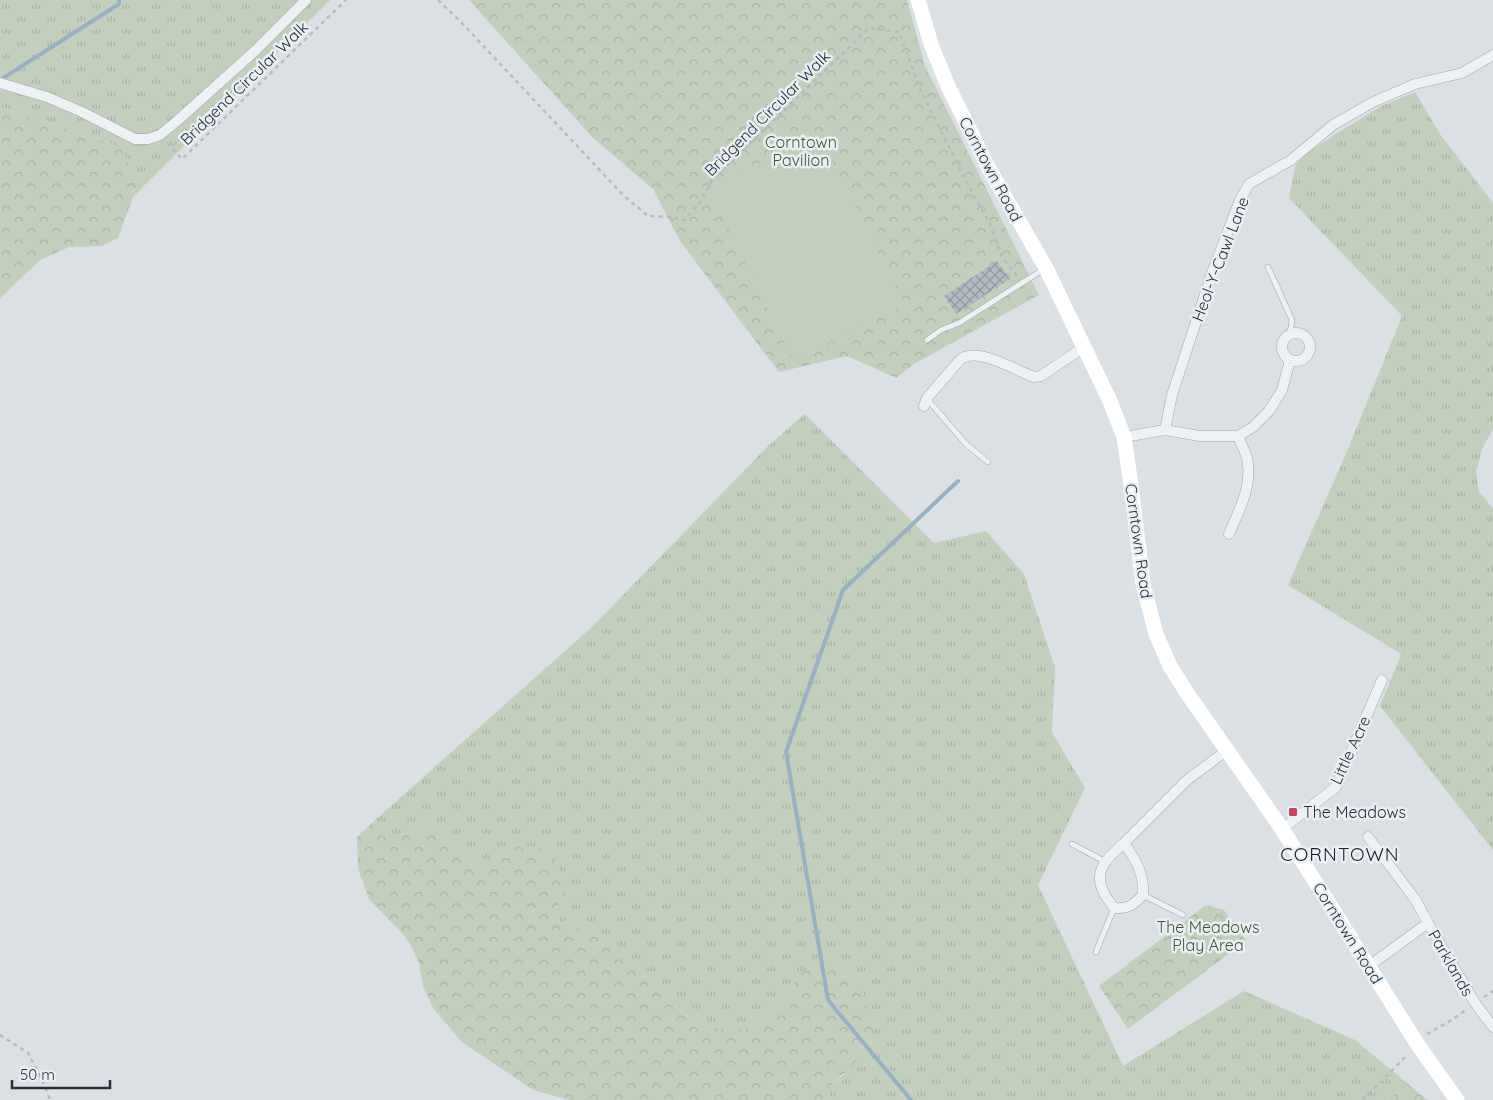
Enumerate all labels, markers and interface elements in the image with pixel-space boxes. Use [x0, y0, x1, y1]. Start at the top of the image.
street label: Bridgend Circular Walk [176, 17, 312, 149]
street label: Bridgend Circular Walk [700, 46, 834, 180]
street label: Corntown Road [955, 113, 1027, 225]
park label: Corntown Pavilion [765, 132, 837, 170]
street label: Heol-Y-Cawl Lane [1187, 194, 1253, 324]
street label: Corntown Road [1121, 482, 1157, 600]
street label: Little Acre [1325, 713, 1375, 787]
place label: The Meadows [1303, 802, 1406, 822]
marker: The Meadows [1287, 806, 1299, 818]
district label: CORNTOWN [1280, 842, 1400, 866]
street label: Corntown Road [1309, 879, 1387, 987]
park label: The Meadows Play Area [1156, 917, 1260, 955]
street label: Parklands [1424, 926, 1478, 1000]
scale bar [12, 1058, 110, 1090]
text: 50 m [20, 1065, 55, 1084]

